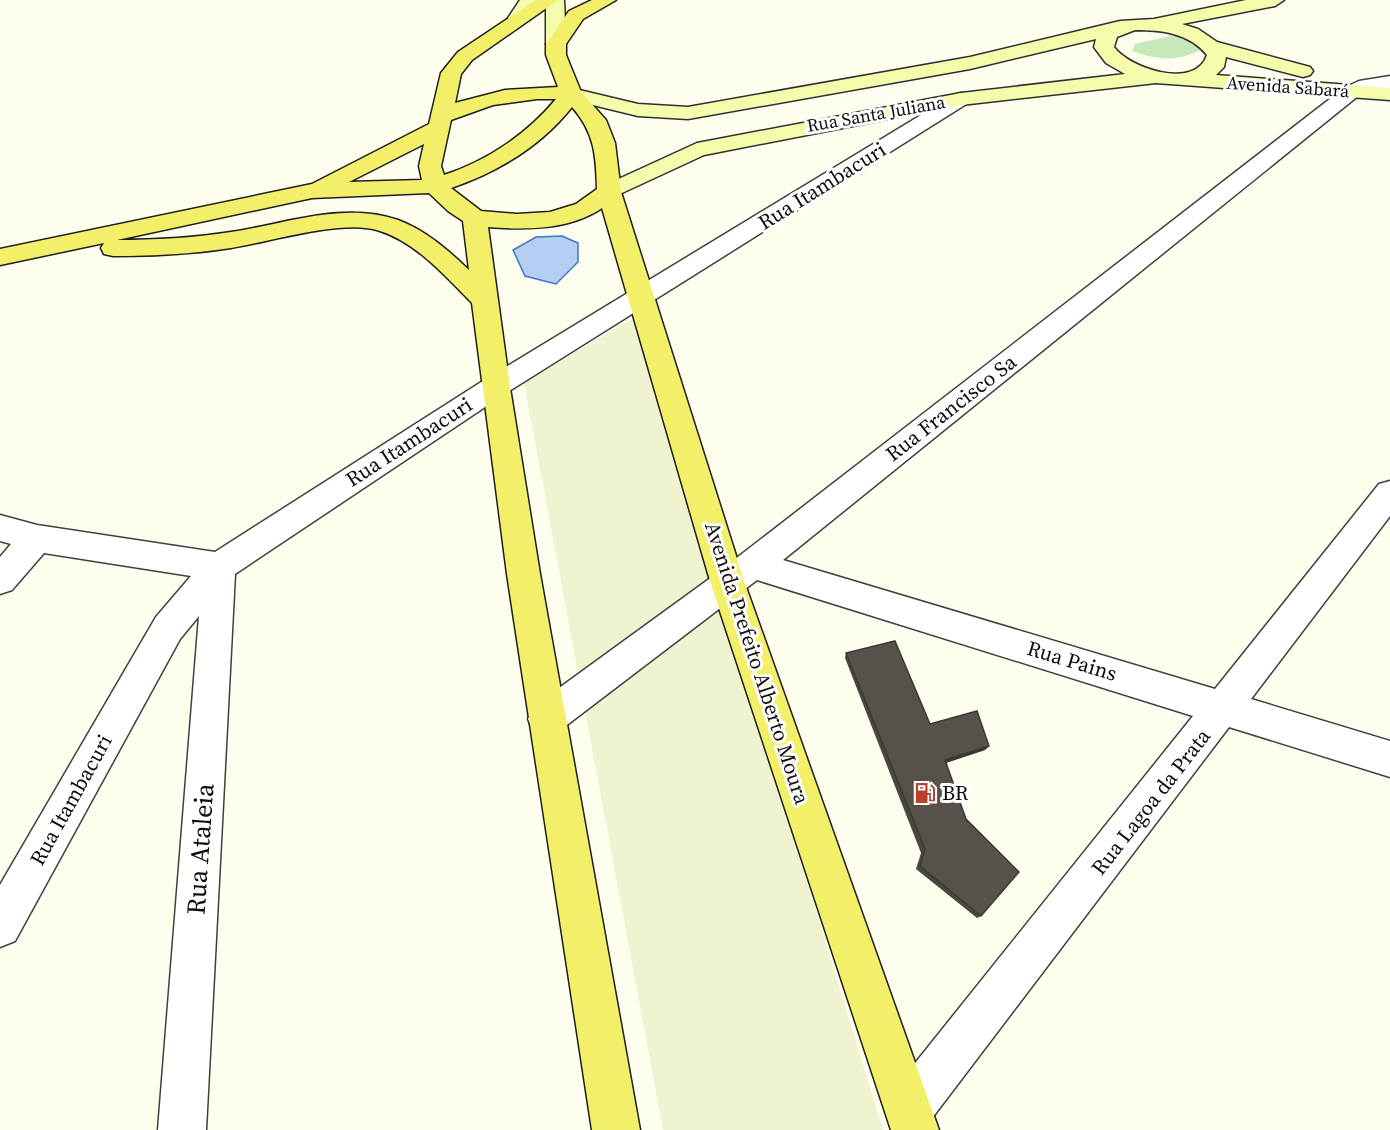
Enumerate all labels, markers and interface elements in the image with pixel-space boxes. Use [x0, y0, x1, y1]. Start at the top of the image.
street label: Avenida Sabará [1226, 70, 1351, 103]
street label: Rua Santa Juliana [805, 89, 948, 138]
street label: Rua Itambacuri [752, 135, 891, 236]
street label: Rua Francisco Sa [879, 347, 1022, 468]
street label: Rua Itambacuri [340, 390, 478, 493]
street label: Avenida Prefeito Alberto Moura [698, 518, 817, 808]
street label: Rua Pains [1024, 633, 1121, 688]
street label: Rua Lagoa da Prata [1084, 722, 1217, 881]
street label: Rua Itambacuri [23, 729, 119, 870]
place label: BR [942, 778, 969, 807]
street label: Rua Ataleia [177, 781, 223, 916]
fuel station icon: BR [913, 781, 937, 805]

